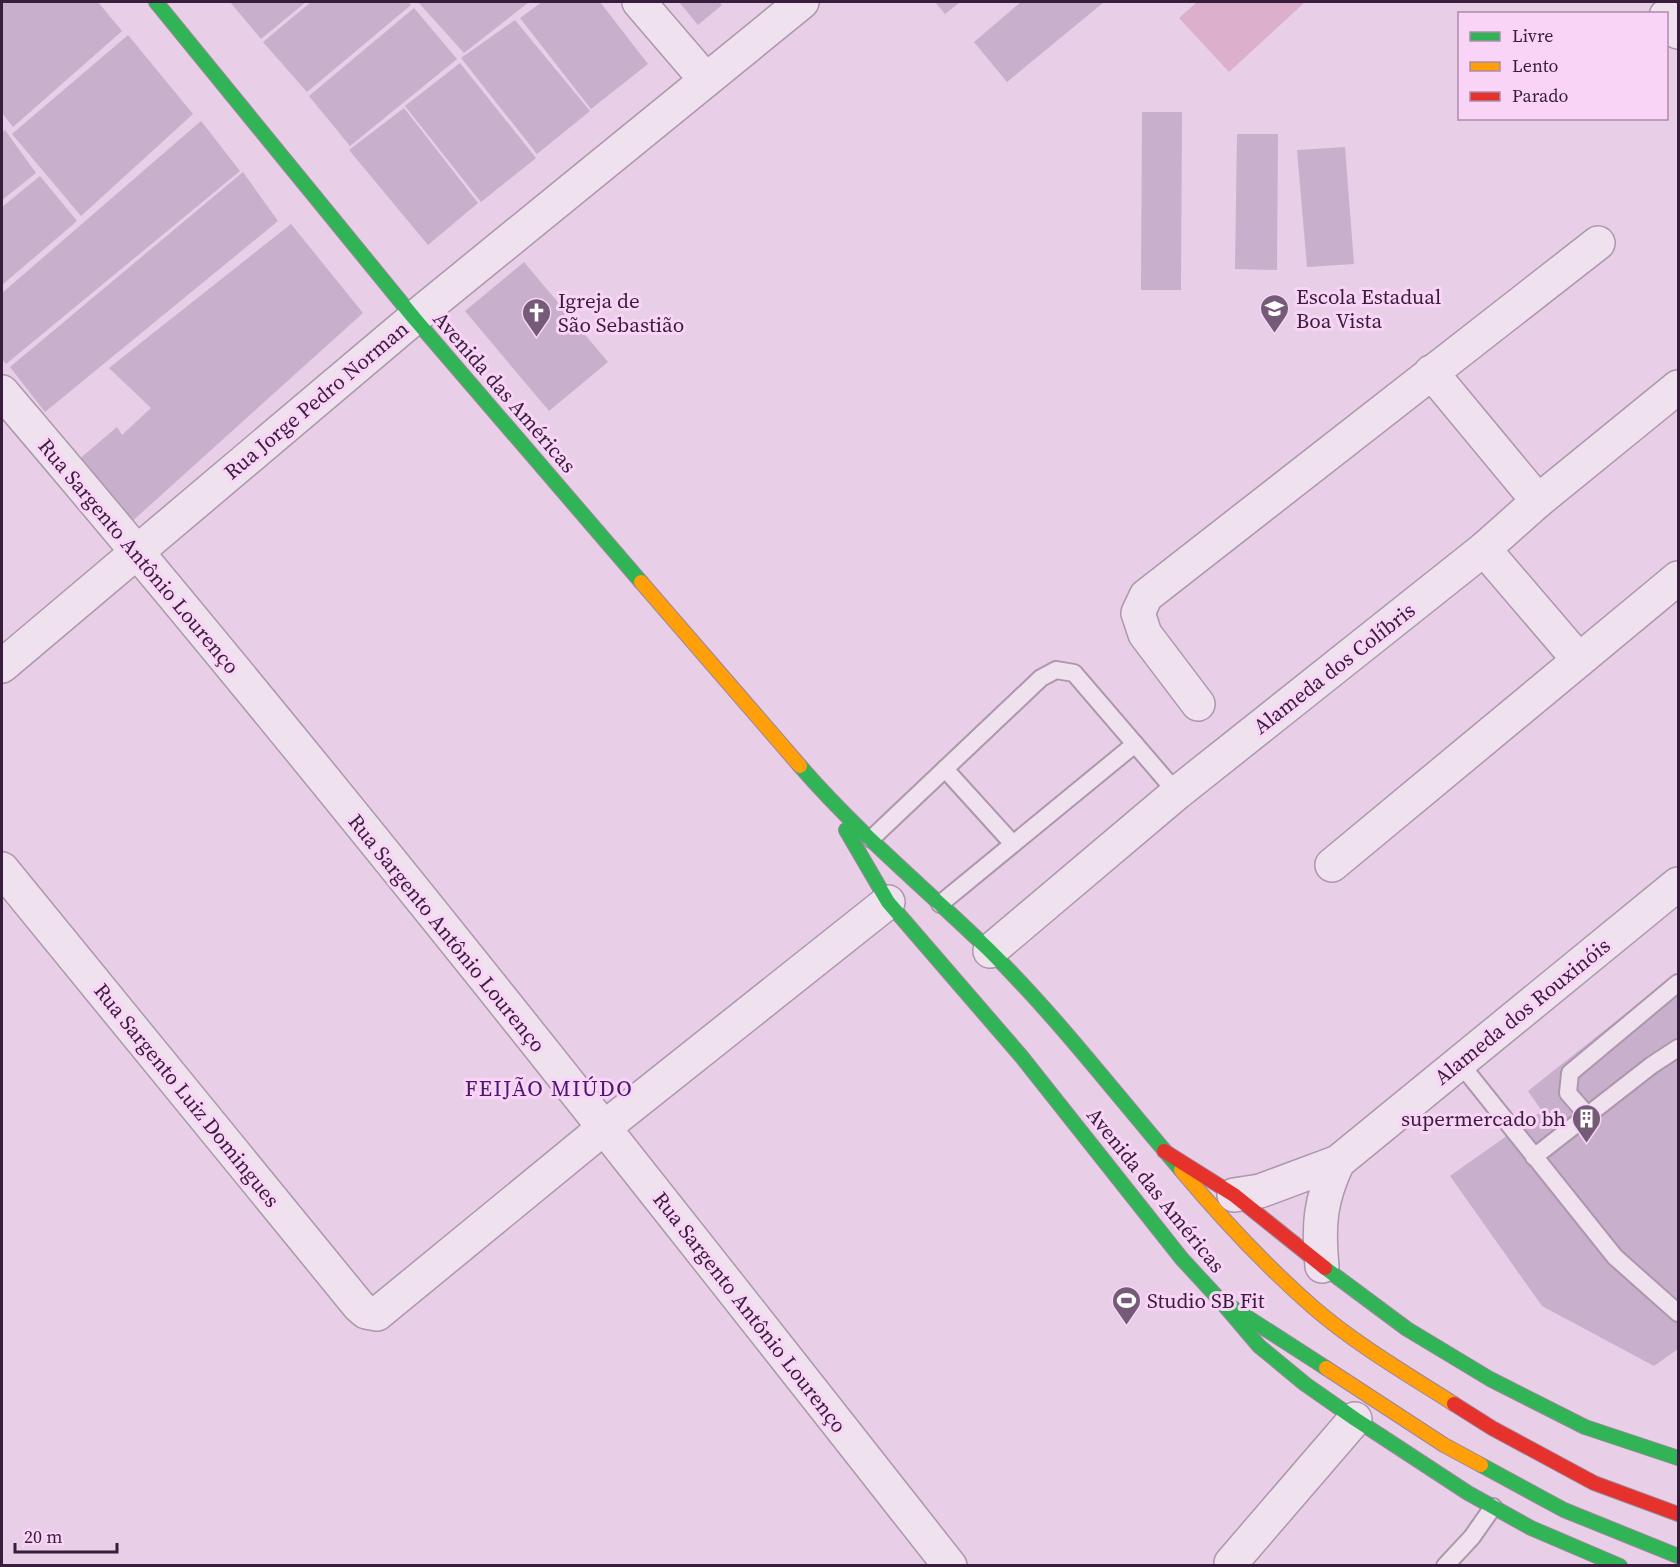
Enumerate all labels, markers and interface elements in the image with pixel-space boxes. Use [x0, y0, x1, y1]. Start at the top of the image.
legend [1458, 12, 1668, 120]
text: Livre [1512, 23, 1554, 48]
text: Lento [1512, 53, 1559, 78]
text: Parado [1512, 83, 1568, 108]
place label: Escola Estadual Boa Vista [1296, 282, 1441, 335]
place label: Igreja de São Sebastião [558, 286, 684, 339]
school or university icon: Escola Estadual Boa Vista [1259, 292, 1291, 334]
church icon: Igreja de São Sebastião [521, 296, 553, 338]
street label: Avenida das Américas [427, 305, 583, 479]
street label: Rua Jorge Pedro Norman [218, 314, 415, 486]
street label: Rua Sargento Antônio Lourenço [32, 432, 246, 680]
street label: Alameda dos Colíbris [1247, 596, 1421, 740]
street label: Rua Sargento Antônio Lourenço [342, 808, 552, 1058]
street label: Alameda dos Rouxinóis [1428, 931, 1616, 1091]
street label: Rua Sargento Luiz Domingues [87, 977, 287, 1213]
district label: FEIJÃO MIÚDO [465, 1073, 633, 1103]
street label: Avenida das Américas [1080, 1101, 1232, 1279]
building icon: supermercado bh [1571, 1102, 1603, 1144]
place label: supermercado bh [1401, 1104, 1566, 1133]
street label: Rua Sargento Antônio Lourenço [647, 1185, 853, 1439]
sports icon: Studio SB Fit [1110, 1284, 1142, 1326]
place label: Studio SB Fit [1147, 1286, 1265, 1315]
scale bar [15, 1516, 117, 1554]
text: 20 m [24, 1524, 62, 1549]

